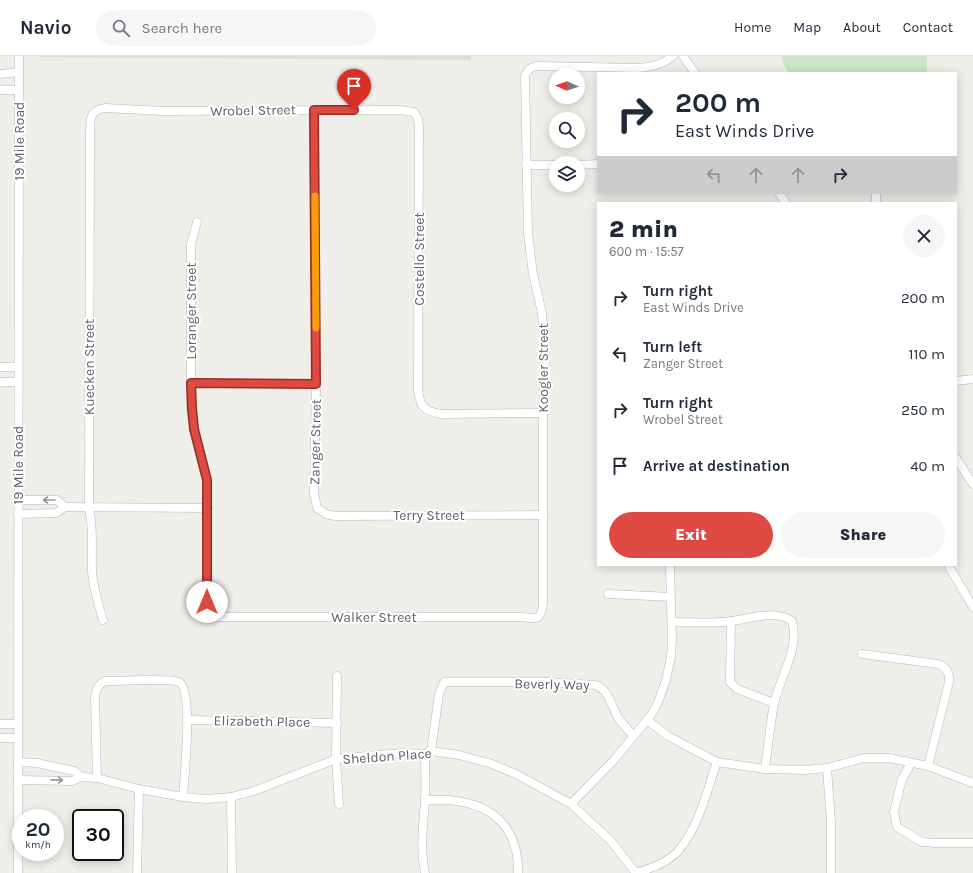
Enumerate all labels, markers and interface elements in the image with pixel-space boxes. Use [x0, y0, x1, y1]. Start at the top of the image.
search box [96, 10, 376, 46]
text: Navio [20, 17, 72, 39]
icon: search [110, 17, 132, 39]
text: Search here [142, 19, 222, 37]
text: Home [734, 19, 771, 36]
text: Map [793, 19, 821, 36]
text: About [843, 19, 881, 36]
text: Contact [903, 19, 953, 36]
north arrow [549, 68, 585, 104]
map controls [549, 68, 585, 192]
pin [337, 69, 371, 110]
icon: arrive [343, 75, 365, 97]
text: 200 m [675, 86, 761, 119]
icon: right [609, 88, 661, 140]
street label: Wrobel Street [210, 101, 296, 120]
street label: 19 Mile Road [11, 102, 28, 180]
button: search [549, 112, 585, 148]
text: East Winds Drive [675, 120, 814, 142]
button: layers [549, 156, 585, 192]
icon: left [703, 164, 725, 186]
icon: ahead [745, 164, 767, 186]
icon: ahead [787, 164, 809, 186]
icon: right [829, 164, 851, 186]
street label: Costello Street [411, 212, 428, 306]
text: 2 min [609, 215, 678, 243]
button: close [903, 215, 945, 257]
text: 600 m · 15:57 [609, 244, 684, 259]
street label: Loranger Street [183, 262, 200, 360]
text: Turn right [643, 282, 713, 300]
icon: right [609, 287, 631, 309]
text: 200 m [901, 289, 945, 307]
text: East Winds Drive [643, 300, 744, 315]
street label: Kuecken Street [81, 319, 98, 415]
street label: Koogler Street [535, 323, 552, 413]
text: Turn left [643, 338, 702, 356]
icon: left [609, 343, 631, 365]
text: 110 m [909, 345, 945, 363]
text: Zanger Street [643, 356, 723, 371]
text: Turn right [643, 394, 713, 412]
street label: Zanger Street [306, 399, 325, 485]
icon: right [609, 399, 631, 421]
text: 250 m [901, 401, 945, 419]
text: Wrobel Street [643, 412, 723, 427]
street label: 19 Mile Road [10, 426, 27, 504]
icon: arrive [609, 455, 631, 477]
text: Arrive at destination [643, 457, 790, 475]
text: 40 m [910, 457, 945, 475]
one-way arrow [43, 496, 56, 504]
street label: Terry Street [393, 507, 465, 524]
button: Exit [609, 512, 773, 558]
button: Share [781, 512, 945, 558]
position arrow [186, 581, 228, 623]
street label: Walker Street [331, 609, 417, 626]
street label: Beverly Way [514, 675, 590, 694]
street label: Elizabeth Place [214, 712, 310, 731]
street label: Sheldon Place [342, 745, 432, 768]
one-way arrow [50, 777, 63, 784]
speed limit sign: 30 [72, 809, 124, 861]
text: 20 [26, 818, 50, 841]
text: km/h [25, 839, 51, 851]

